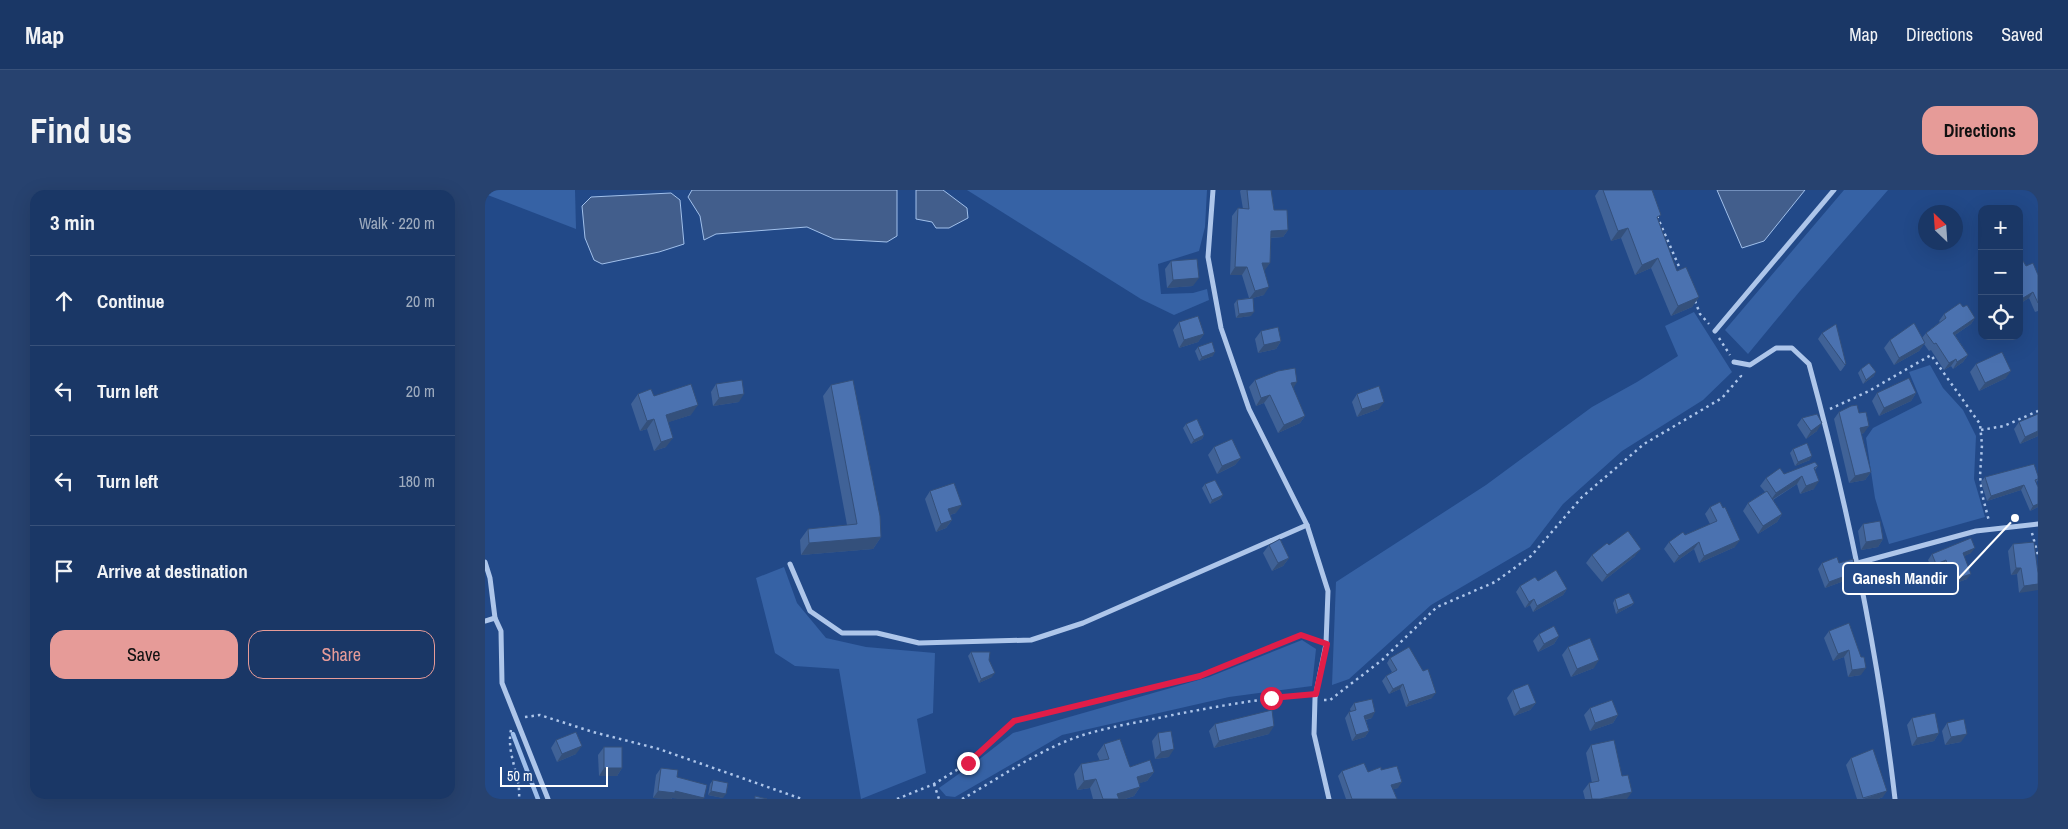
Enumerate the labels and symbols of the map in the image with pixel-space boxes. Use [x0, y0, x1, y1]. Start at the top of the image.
north arrow [1918, 205, 1963, 250]
callout: Ganesh Mandir [1843, 563, 1958, 594]
text: Ganesh Mandir [1853, 567, 1948, 589]
route start [1260, 687, 1283, 710]
route end [957, 752, 980, 775]
scale bar [500, 764, 607, 787]

